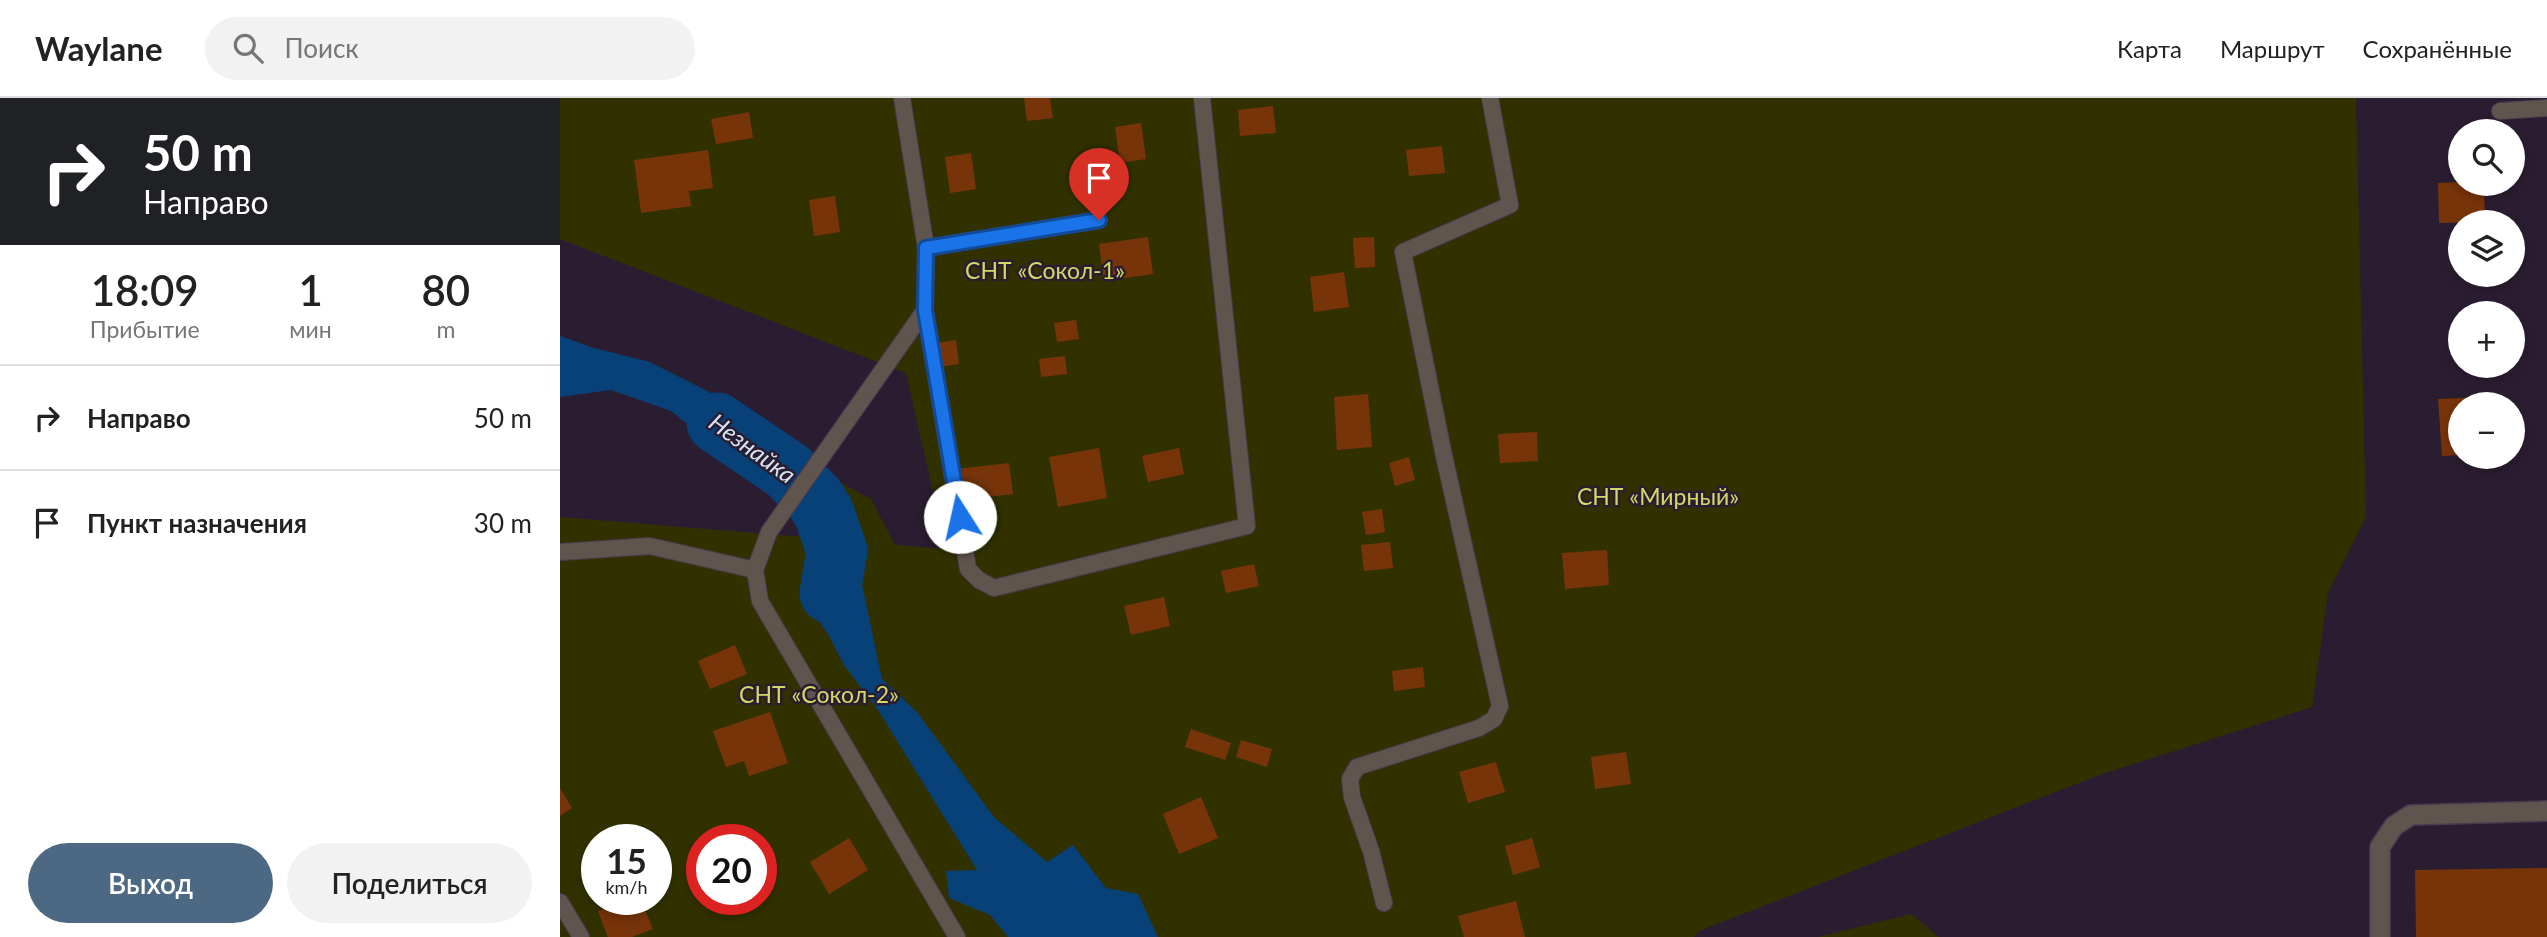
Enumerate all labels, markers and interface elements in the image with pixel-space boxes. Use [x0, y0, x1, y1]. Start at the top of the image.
search box [205, 17, 695, 80]
text: Waylane [35, 28, 163, 68]
icon: search [229, 29, 267, 67]
text: Поиск [285, 32, 359, 64]
text: Карта [2117, 34, 2182, 63]
text: Маршрут [2220, 34, 2325, 63]
text: Сохранённые [2363, 34, 2512, 63]
map controls [2448, 119, 2525, 469]
button: search [2448, 119, 2525, 196]
text: 50 m [143, 123, 253, 181]
icon: right [28, 126, 119, 217]
pin [1069, 148, 1129, 220]
icon: arrive [1080, 159, 1118, 197]
text: Направо [143, 182, 269, 221]
button: layers [2448, 210, 2525, 287]
park label: СНТ «Сокол-1» [965, 256, 1125, 284]
text: 18:09 [91, 265, 199, 315]
text: 1 [298, 265, 323, 315]
text: 80 [422, 265, 470, 315]
button: + [2448, 301, 2525, 378]
text: Прибытие [90, 315, 200, 343]
text: мин [289, 315, 332, 343]
text: m [436, 315, 455, 343]
button: − [2448, 392, 2525, 469]
icon: right [28, 399, 66, 437]
text: Направо [87, 402, 191, 434]
text: 50 m [474, 402, 532, 434]
water label: Незнайка [704, 407, 802, 489]
position arrow [923, 480, 997, 554]
park label: СНТ «Мирный» [1577, 482, 1739, 510]
icon: arrive [28, 504, 66, 542]
text: Пункт назначения [87, 507, 307, 539]
text: 30 m [474, 507, 532, 539]
park label: СНТ «Сокол-2» [739, 680, 899, 708]
speed limit sign: 20 [686, 824, 777, 915]
text: 15 [606, 839, 647, 881]
button: Выход [28, 843, 273, 923]
button: Поделиться [287, 843, 532, 923]
text: km/h [605, 876, 648, 898]

